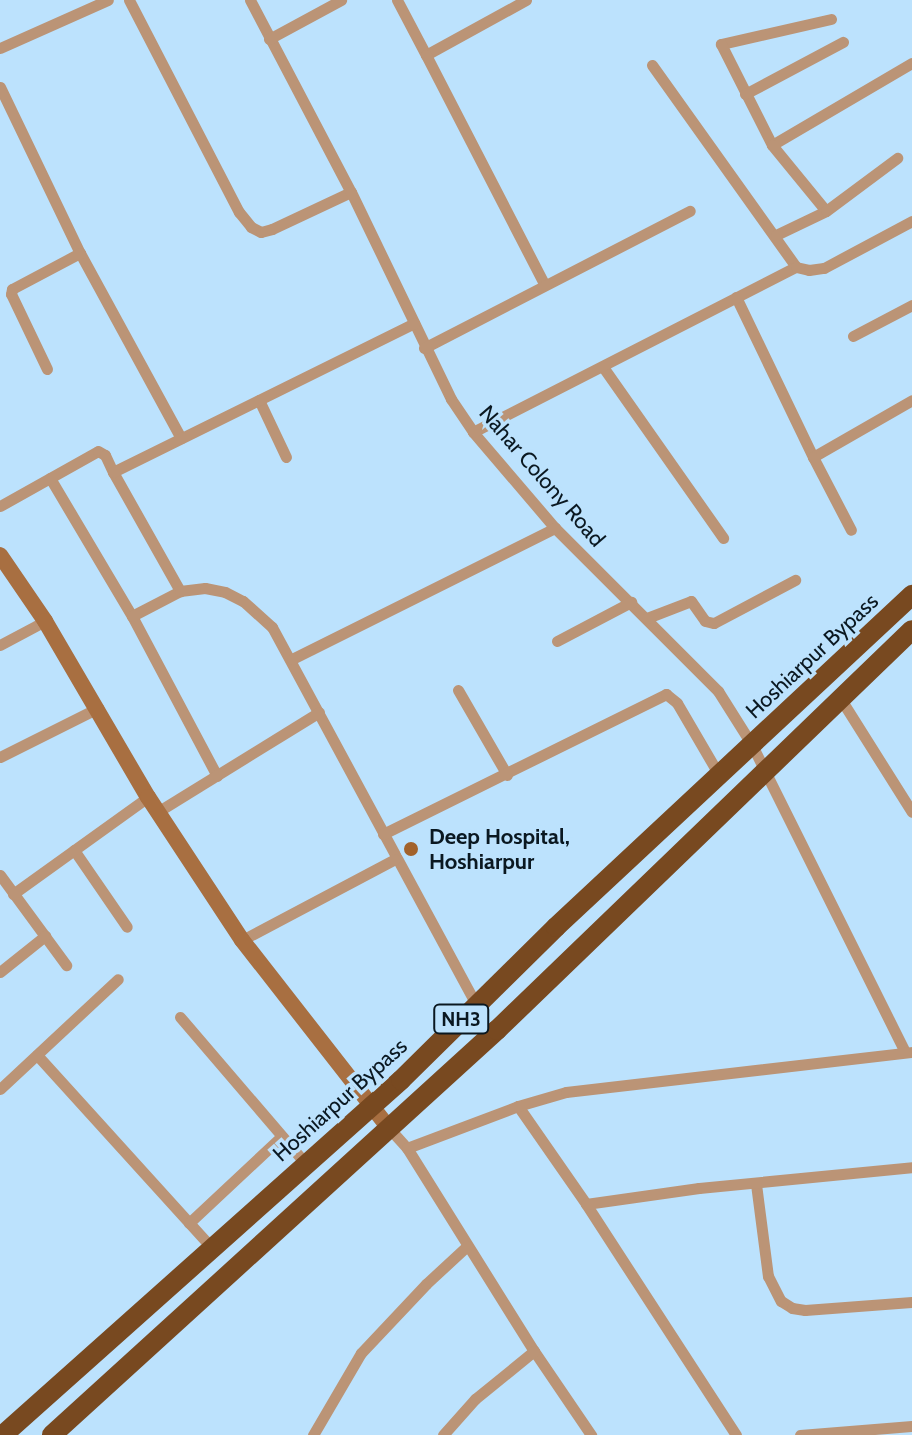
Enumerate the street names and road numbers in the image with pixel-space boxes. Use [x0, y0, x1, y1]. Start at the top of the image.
street label: Nahar Colony Road [473, 400, 611, 552]
street label: Hoshiarpur Bypass [740, 588, 884, 724]
road number: NH3 [433, 1003, 489, 1035]
street label: Hoshiarpur Bypass [268, 1033, 412, 1167]

